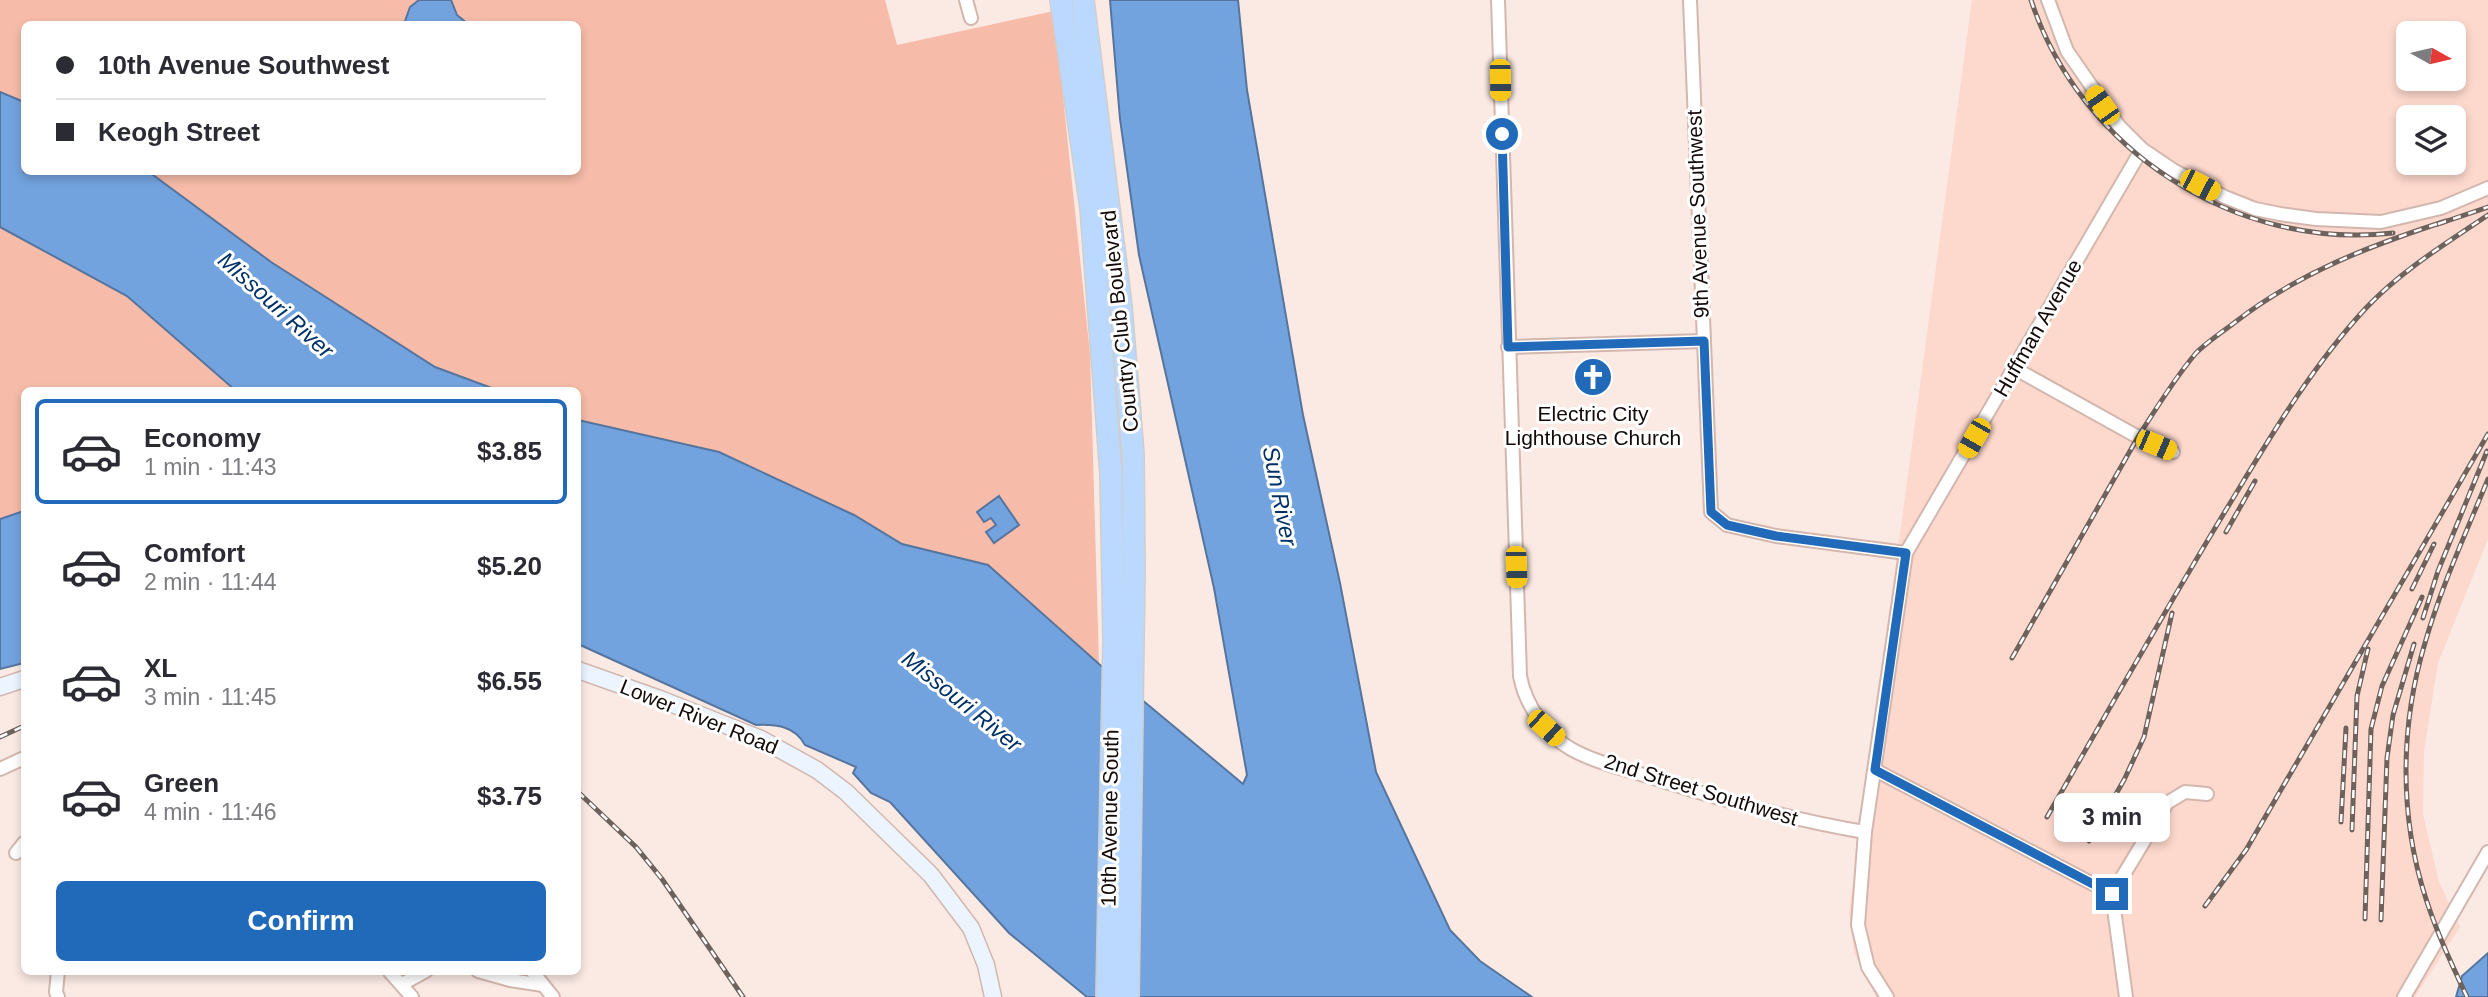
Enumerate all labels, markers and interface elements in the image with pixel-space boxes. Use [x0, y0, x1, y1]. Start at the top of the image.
north arrow [2396, 21, 2466, 91]
map controls [2396, 21, 2466, 175]
text: 10th Avenue Southwest [98, 50, 389, 80]
car [1490, 59, 1511, 101]
car [2082, 82, 2123, 128]
button: layers [2396, 105, 2466, 175]
street label: 9th Avenue Southwest [1682, 109, 1713, 319]
text: Keogh Street [98, 117, 260, 147]
route start [1486, 118, 1518, 150]
car [2177, 166, 2224, 204]
street label: Country Club Boulevard [1096, 209, 1143, 433]
water label: Missouri River [213, 247, 340, 364]
street label: Huffman Avenue [1989, 255, 2086, 400]
church icon: Electric City Lighthouse Church [1572, 356, 1614, 398]
place label: Electric City Lighthouse Church [1505, 402, 1681, 449]
car [1955, 415, 1994, 461]
icon: car [60, 420, 123, 483]
text: Economy [144, 423, 261, 453]
car [2133, 427, 2180, 463]
text: $3.85 [477, 436, 542, 466]
water label: Sun River [1258, 444, 1303, 549]
text: 1 min · 11:43 [144, 454, 277, 480]
icon: car [60, 535, 123, 598]
text: Comfort [144, 538, 245, 568]
car [1505, 546, 1528, 588]
text: $5.20 [477, 551, 542, 581]
text: 2 min · 11:44 [144, 569, 277, 595]
water label: Missouri River [897, 645, 1028, 758]
icon: car [60, 650, 123, 713]
text: XL [144, 653, 177, 683]
text: $6.55 [477, 666, 542, 696]
street label: Lower River Road [617, 674, 781, 759]
text: 3 min · 11:45 [144, 684, 277, 710]
car [1524, 706, 1569, 750]
street label: 10th Avenue South [1096, 729, 1123, 907]
street label: 2nd Street Southwest [1602, 749, 1801, 830]
icon: car [60, 765, 123, 828]
text: Green [144, 768, 219, 798]
text: $3.75 [477, 781, 542, 811]
callout: 3 min [2054, 792, 2170, 842]
text: 4 min · 11:46 [144, 799, 277, 825]
text: 3 min [2082, 804, 2142, 830]
route end [2096, 878, 2128, 910]
button: Confirm [56, 881, 546, 961]

